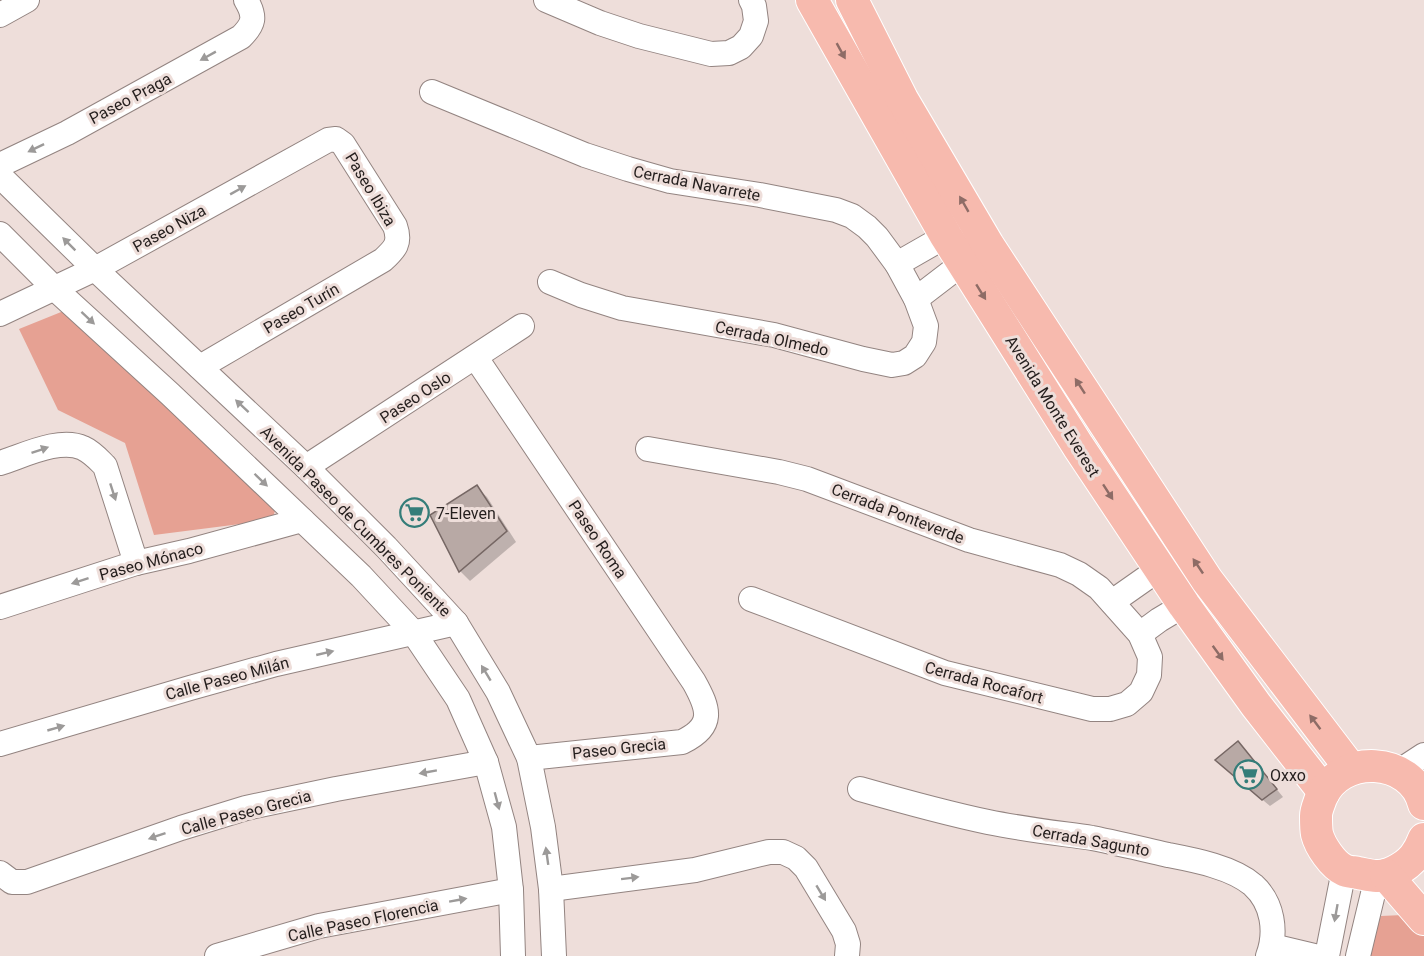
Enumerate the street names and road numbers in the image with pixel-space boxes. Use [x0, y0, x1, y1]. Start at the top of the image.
street label: Paseo Praga [86, 69, 174, 128]
street label: Paseo Ibiza [341, 149, 400, 229]
street label: Cerrada Navarrete [632, 162, 762, 205]
street label: Paseo Niza [129, 201, 209, 256]
street label: Paseo Turín [260, 279, 342, 338]
street label: Cerrada Olmedo [713, 317, 830, 360]
street label: Avenida Monte Everest [1001, 332, 1104, 480]
street label: Paseo Oslo [376, 367, 454, 427]
street label: Avenida Paseo de Cumbres Poniente [256, 422, 455, 621]
street label: Cerrada Ponteverde [829, 479, 967, 547]
street label: Paseo Roma [564, 497, 631, 582]
street label: Paseo Mónaco [97, 539, 205, 584]
street label: Calle Paseo Milán [163, 653, 291, 704]
street label: Cerrada Rocafort [923, 658, 1045, 707]
street label: Paseo Grecia [571, 734, 667, 763]
street label: Calle Paseo Grecia [179, 786, 313, 839]
street label: Cerrada Sagunto [1031, 821, 1151, 860]
street label: Calle Paseo Florencia [286, 895, 440, 946]

